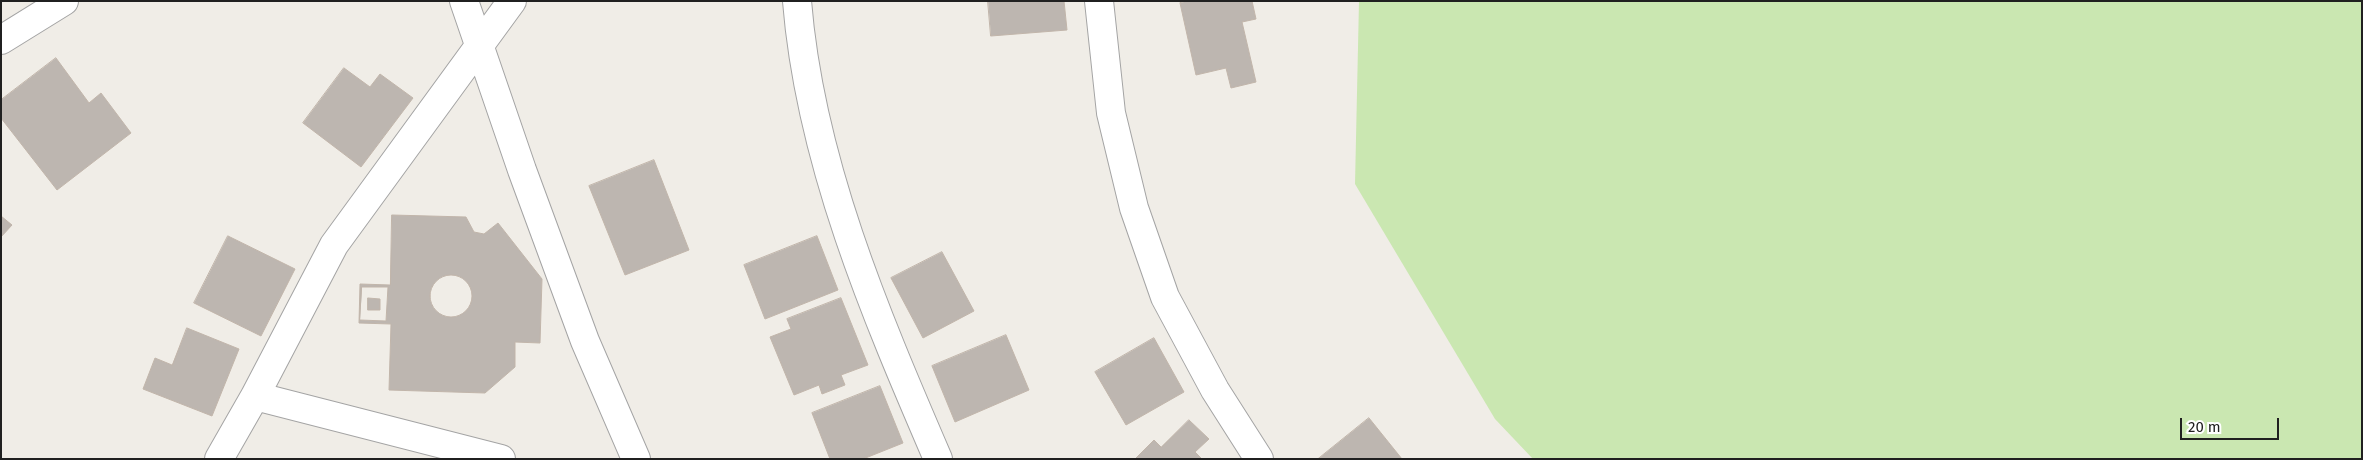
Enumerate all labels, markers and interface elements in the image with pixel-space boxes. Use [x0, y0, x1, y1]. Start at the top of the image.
scale bar [2183, 408, 2282, 440]
text: 20 m [2188, 418, 2221, 436]

